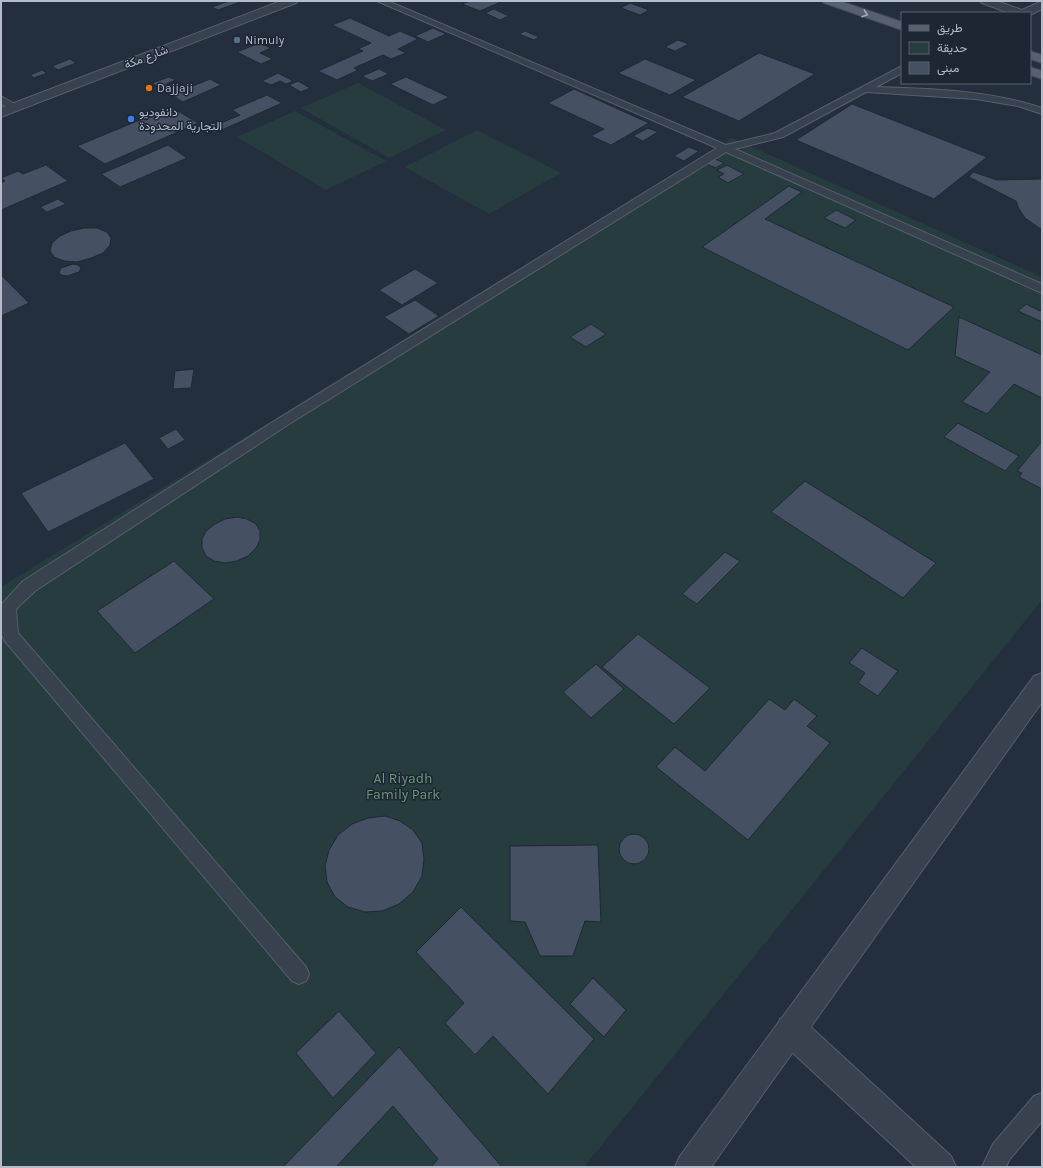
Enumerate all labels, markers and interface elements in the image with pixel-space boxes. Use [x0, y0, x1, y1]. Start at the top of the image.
one-way arrow [861, 9, 868, 17]
legend [901, 12, 1031, 84]
text: طريق [937, 21, 963, 36]
place label: Nimuly [245, 33, 285, 47]
marker: Nimuly [232, 35, 242, 45]
text: حديقة [937, 41, 967, 55]
street label: شارع مكة [122, 42, 171, 74]
text: مبنى [937, 61, 959, 76]
place label: Dajjaji [157, 81, 193, 95]
marker: Dajjaji [144, 83, 154, 93]
place label: دانفوديو التجارية المحدودة [139, 105, 222, 134]
marker: دانفوديو التجارية المحدودة [126, 114, 136, 124]
park label: Al Riyadh Family Park [366, 770, 440, 803]

